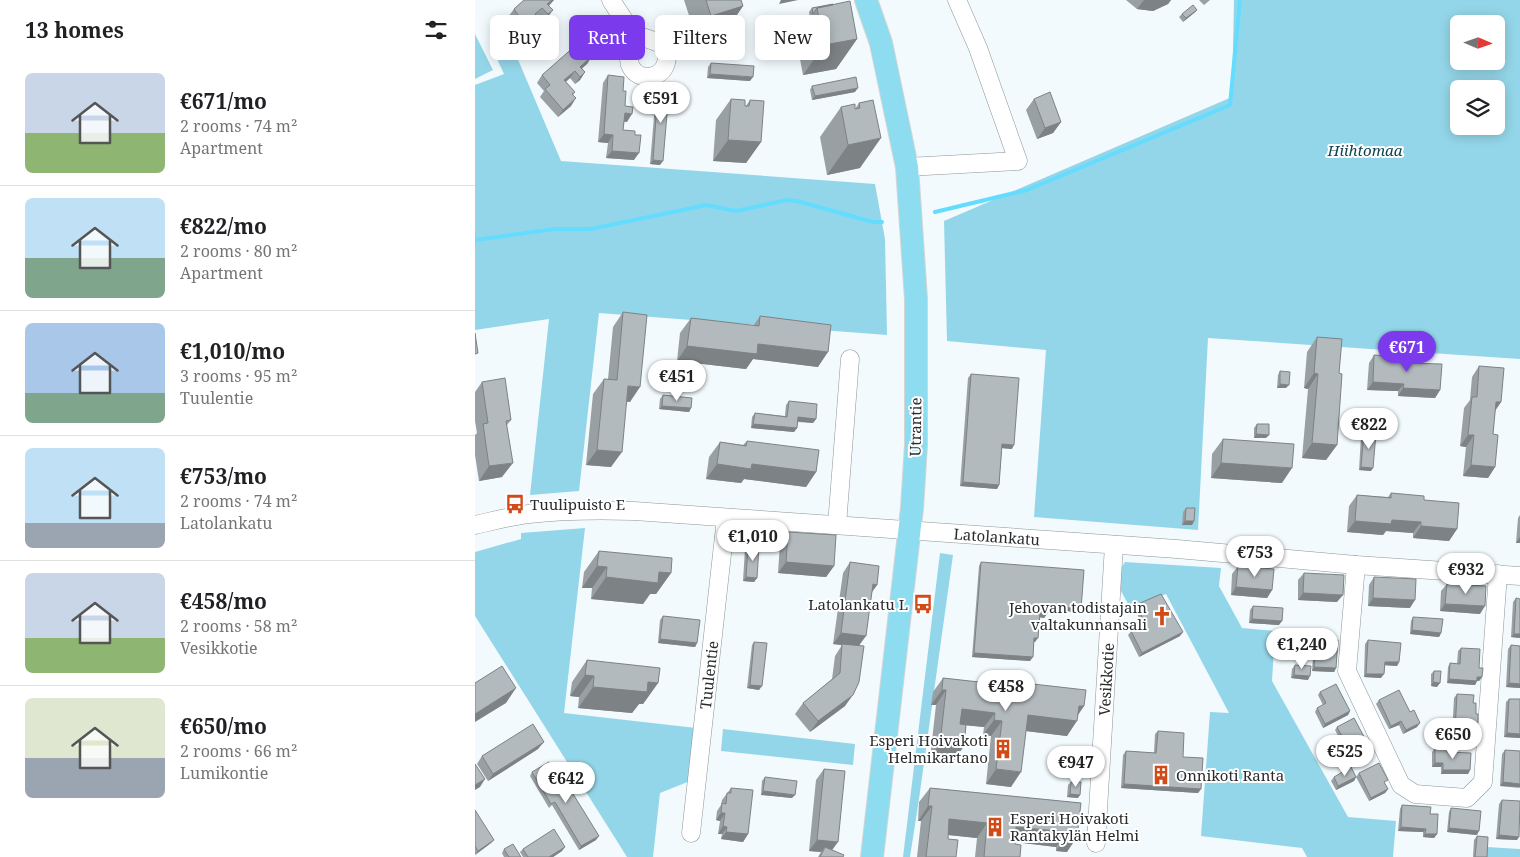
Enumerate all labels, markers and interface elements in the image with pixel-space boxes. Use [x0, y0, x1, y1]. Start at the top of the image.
chip: Buy [490, 15, 559, 60]
chip: Rent [569, 15, 645, 60]
chip: Filters [655, 15, 745, 60]
chip: New [755, 15, 830, 60]
north arrow [1450, 15, 1505, 70]
map controls [1450, 15, 1505, 135]
text: 13 homes [25, 16, 124, 44]
icon: filters [422, 16, 450, 44]
button: layers [1450, 80, 1505, 135]
pin: €591 [631, 82, 691, 124]
text: €671/mo [180, 87, 267, 115]
text: €591 [643, 87, 679, 109]
icon: home [65, 93, 125, 153]
text: 2 rooms · 74 m² [180, 115, 297, 137]
text: Apartment [180, 137, 263, 159]
park label: Hiihtomaa [1327, 140, 1403, 160]
text: €822/mo [180, 212, 267, 240]
icon: home [65, 218, 125, 278]
text: 2 rooms · 80 m² [180, 240, 297, 262]
text: Apartment [180, 262, 263, 284]
pin: €671 [1377, 330, 1437, 373]
text: €671 [1389, 336, 1425, 358]
text: €1,010/mo [180, 337, 285, 365]
icon: home [65, 343, 125, 403]
pin: €451 [647, 360, 707, 402]
text: 3 rooms · 95 m² [180, 365, 297, 387]
text: €451 [659, 365, 695, 387]
text: Tuulentie [180, 387, 253, 409]
street label: Utrantie [904, 397, 926, 457]
pin: €822 [1339, 408, 1399, 450]
text: €822 [1351, 413, 1387, 435]
text: €753/mo [180, 462, 267, 490]
icon: home [65, 468, 125, 528]
text: 2 rooms · 74 m² [180, 490, 297, 512]
bus stop icon: Tuulipuisto E [504, 493, 526, 515]
place label: Tuulipuisto E [530, 494, 625, 514]
text: Latolankatu [180, 512, 272, 534]
pin: €1,010 [712, 520, 794, 562]
street label: Latolankatu [953, 523, 1041, 549]
text: €1,010 [728, 525, 778, 547]
pin: €753 [1225, 536, 1285, 578]
text: €753 [1237, 541, 1273, 563]
pin: €932 [1436, 552, 1496, 595]
text: €932 [1448, 558, 1484, 580]
text: €458/mo [180, 587, 267, 615]
icon: home [65, 593, 125, 653]
bus stop icon: Latolankatu L [912, 593, 934, 615]
place label: Latolankatu L [808, 594, 908, 614]
place label: Jehovan todistajain valtakunnansali [1008, 597, 1147, 634]
church icon: Jehovan todistajain valtakunnansali [1151, 605, 1173, 627]
text: 2 rooms · 58 m² [180, 615, 297, 637]
pin: €1,240 [1261, 628, 1343, 670]
text: €1,240 [1277, 633, 1327, 655]
text: Vesikkotie [180, 637, 258, 659]
street label: Tuulentie [695, 640, 722, 710]
street label: Vesikkotie [1094, 642, 1118, 716]
pin: €458 [976, 670, 1036, 712]
text: €458 [988, 675, 1024, 697]
text: €650/mo [180, 712, 267, 740]
icon: home [65, 718, 125, 778]
pin: €650 [1423, 718, 1483, 760]
text: €650 [1435, 723, 1471, 745]
place label: Esperi Hoivakoti Helmikartano [869, 730, 988, 767]
pin: €525 [1315, 734, 1375, 777]
building icon: Esperi Hoivakoti Helmikartano [992, 738, 1014, 760]
text: 2 rooms · 66 m² [180, 740, 297, 762]
text: €525 [1327, 740, 1363, 762]
pin: €947 [1046, 746, 1106, 788]
text: €947 [1058, 751, 1094, 773]
text: Lumikontie [180, 762, 268, 784]
pin: €642 [536, 762, 596, 804]
building icon: Onnikoti Ranta [1150, 764, 1172, 786]
place label: Onnikoti Ranta [1176, 765, 1284, 785]
text: €642 [548, 767, 584, 789]
place label: Esperi Hoivakoti Rantakylän Helmi [1010, 808, 1139, 845]
building icon: Esperi Hoivakoti Rantakylän Helmi [984, 816, 1006, 838]

